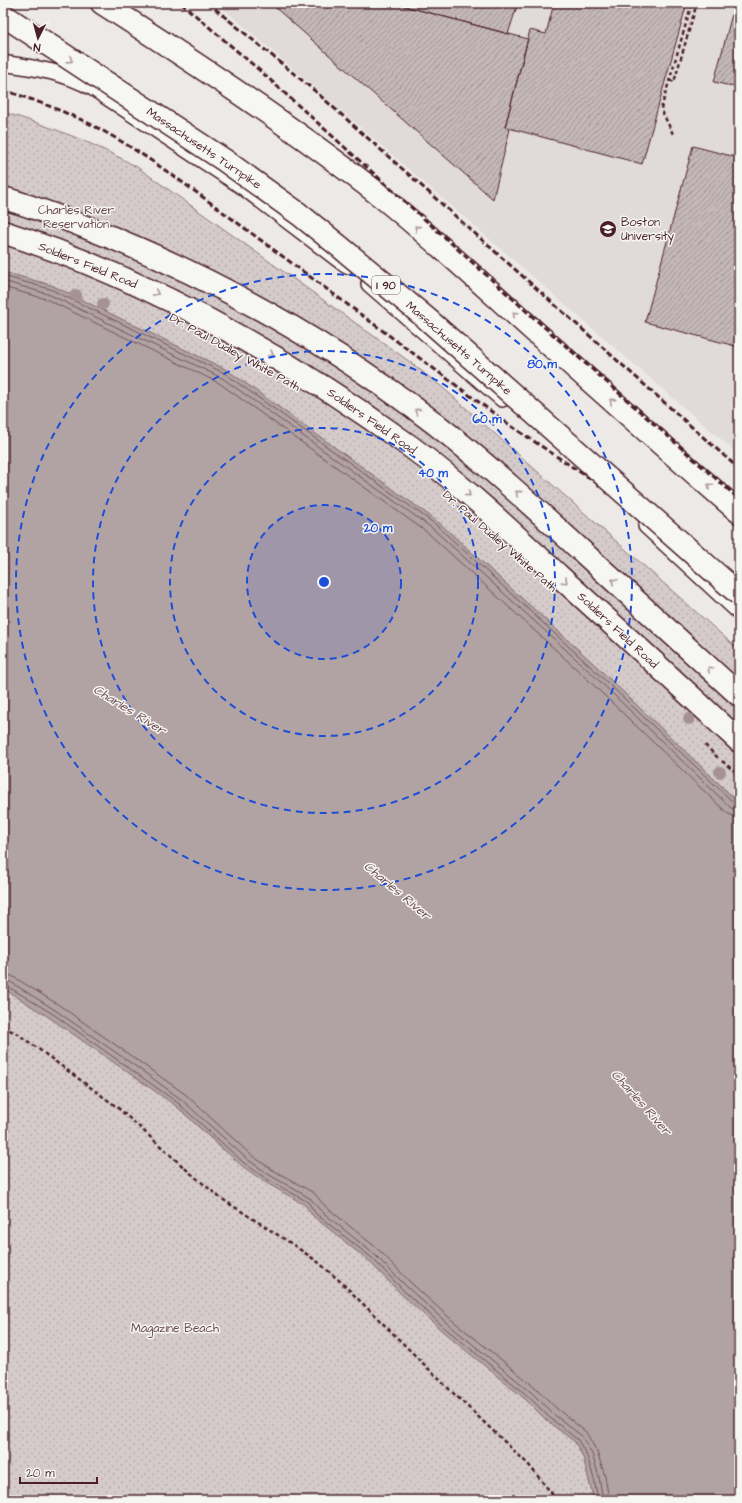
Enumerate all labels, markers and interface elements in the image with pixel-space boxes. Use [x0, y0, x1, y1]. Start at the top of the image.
north arrow [18, 18, 58, 58]
text: N [33, 40, 41, 55]
one-way arrow [66, 55, 73, 62]
street label: Massachusetts Turnpike [143, 104, 265, 194]
park label: Charles River Reservation [38, 202, 114, 233]
place label: Boston University [621, 214, 675, 246]
school or university icon: Boston University [598, 219, 618, 239]
one-way arrow [415, 226, 422, 233]
street label: Soldiers Field Road [36, 238, 140, 293]
road number: I 90 [372, 276, 400, 294]
one-way arrow [152, 288, 160, 296]
street label: Massachusetts Turnpike [402, 298, 516, 400]
street label: Dr. Paul Dudley White Path [166, 309, 303, 396]
one-way arrow [512, 311, 520, 319]
one-way arrow [267, 350, 274, 357]
text: 80 m [527, 356, 557, 373]
street label: Soldiers Field Road [324, 384, 420, 459]
one-way arrow [609, 398, 617, 405]
one-way arrow [415, 409, 422, 416]
text: 60 m [472, 411, 502, 428]
text: 40 m [418, 465, 449, 482]
one-way arrow [707, 484, 714, 491]
street label: Dr. Paul Dudley White Path [438, 487, 561, 597]
one-way arrow [463, 490, 471, 497]
one-way arrow [515, 491, 523, 498]
text: 20 m [363, 520, 393, 537]
centre of rings [317, 575, 331, 589]
one-way arrow [560, 576, 568, 584]
one-way arrow [612, 579, 619, 586]
street label: Soldiers Field Road [573, 588, 662, 672]
one-way arrow [707, 666, 715, 673]
water label: Charles River [90, 680, 171, 740]
water label: Charles River [360, 857, 436, 925]
water label: Charles River [607, 1066, 677, 1141]
park label: Magazine Beach [131, 1320, 219, 1338]
scale bar [20, 1459, 97, 1485]
text: 20 m [26, 1465, 55, 1482]

